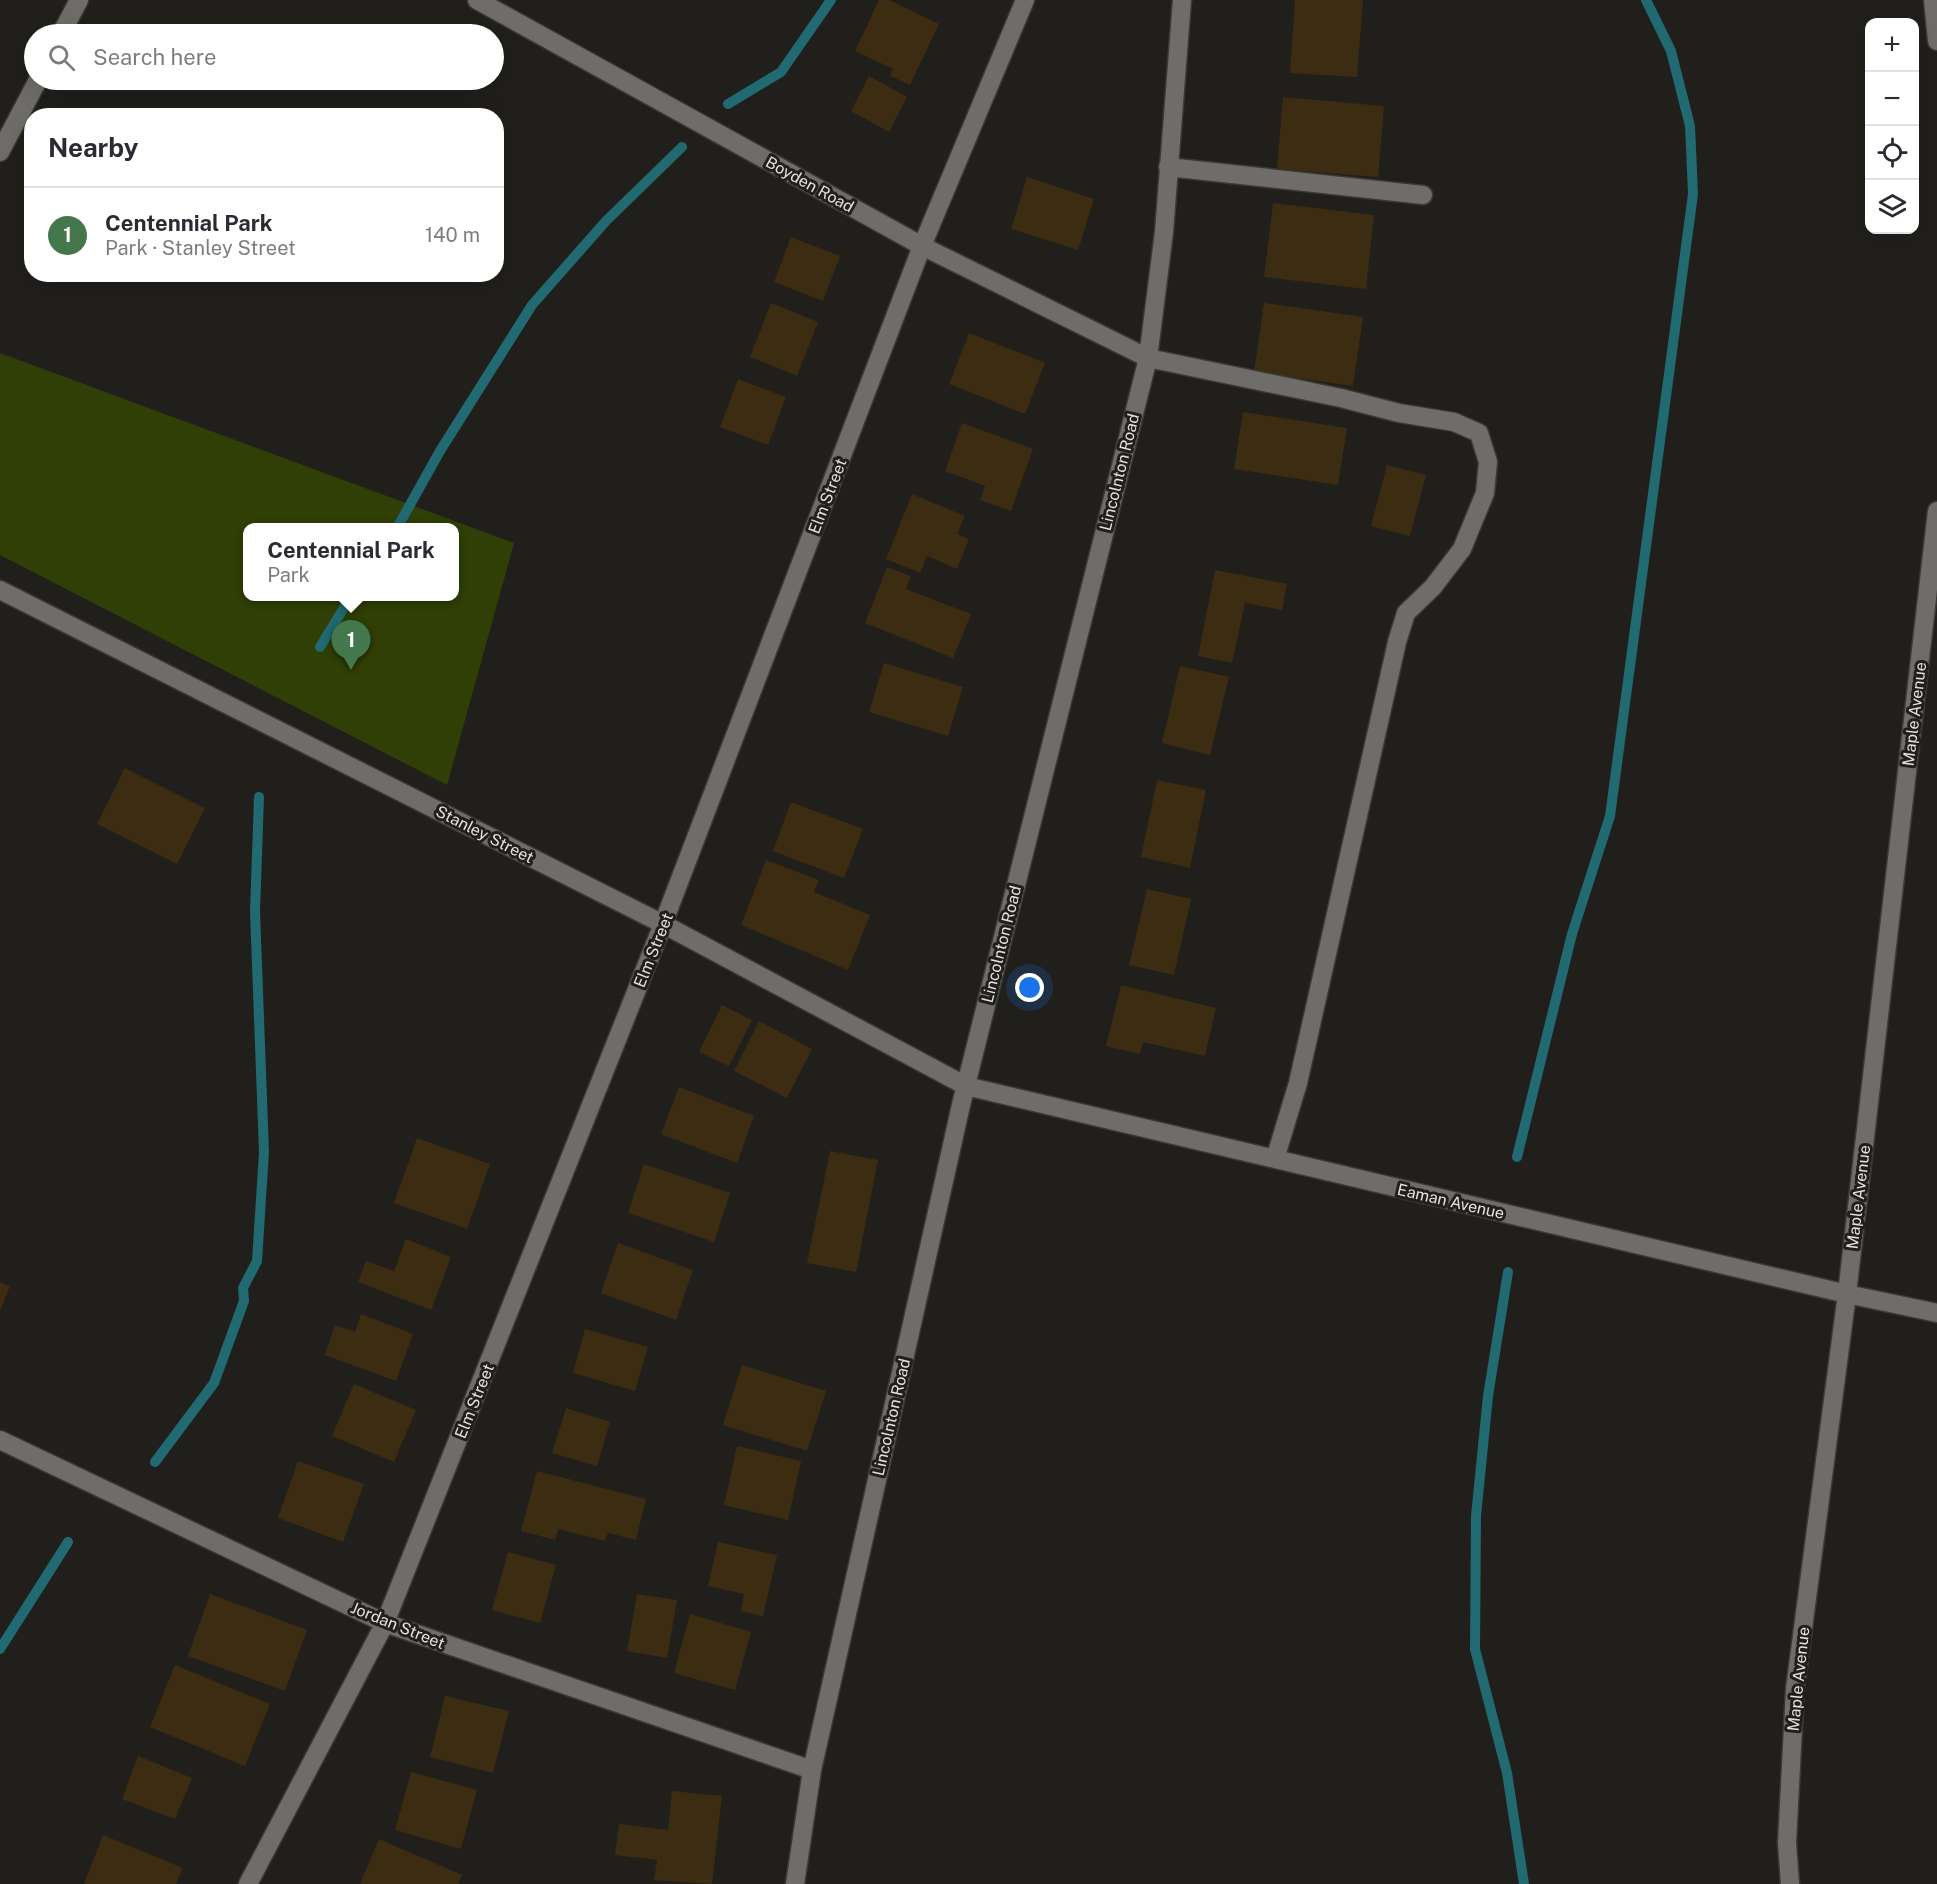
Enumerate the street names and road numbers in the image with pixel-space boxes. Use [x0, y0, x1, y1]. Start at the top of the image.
street label: Boyden Road [762, 152, 857, 216]
street label: Lincolnton Road [1096, 412, 1143, 533]
street label: Elm Street [804, 456, 850, 536]
street label: Maple Avenue [1899, 661, 1930, 767]
street label: Stanley Street [433, 802, 537, 867]
street label: Lincolnton Road [978, 884, 1025, 1005]
street label: Elm Street [630, 910, 677, 990]
street label: Maple Avenue [1843, 1144, 1874, 1250]
street label: Eaman Avenue [1395, 1180, 1506, 1223]
street label: Lincolnton Road [869, 1357, 914, 1478]
street label: Elm Street [451, 1361, 498, 1441]
street label: Jordan Street [348, 1598, 448, 1653]
street label: Maple Avenue [1784, 1626, 1813, 1732]

